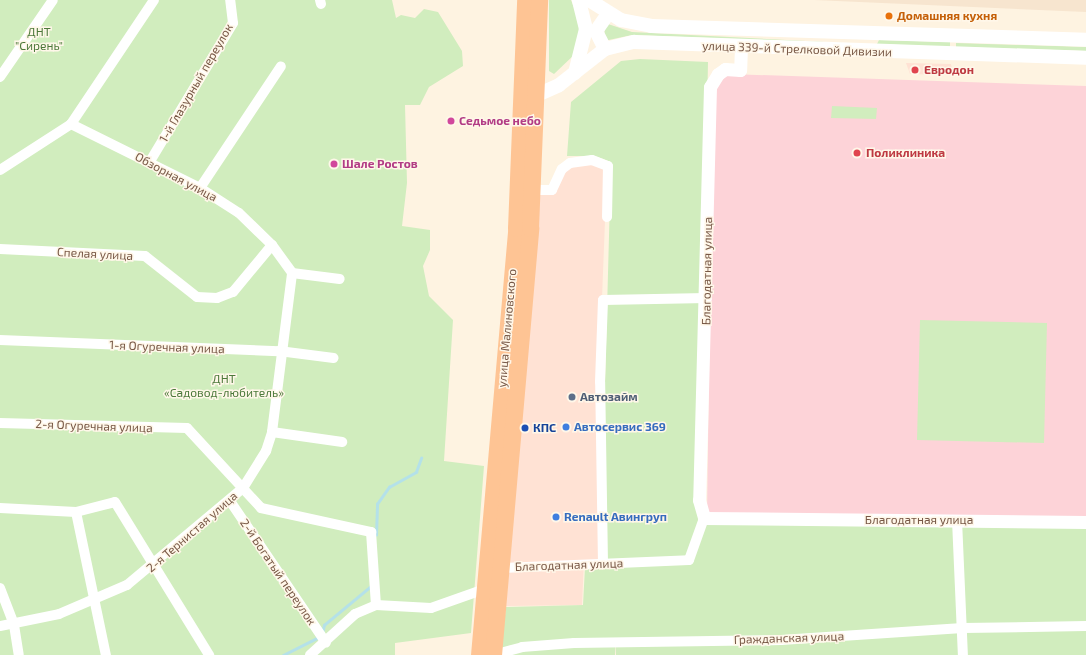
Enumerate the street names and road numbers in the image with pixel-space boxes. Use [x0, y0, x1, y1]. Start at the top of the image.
street label: 1-й Глазурный переулок [156, 21, 236, 145]
street label: улица 339-й Стрелковой Дивизии [702, 38, 892, 60]
street label: Обзорная улица [132, 149, 220, 205]
street label: Благодатная улица [699, 217, 715, 325]
street label: Спелая улица [57, 245, 133, 263]
street label: улица Малиновского [495, 268, 519, 388]
street label: 1-я Огуречная улица [109, 338, 225, 356]
street label: 2-я Огуречная улица [35, 417, 153, 435]
street label: 2-я Тернистая улица [144, 489, 240, 575]
street label: Благодатная улица [865, 513, 973, 527]
street label: 2-й Богатый переулок [237, 516, 319, 628]
street label: Благодатная улица [515, 556, 623, 574]
street label: Гражданская улица [734, 629, 844, 647]

